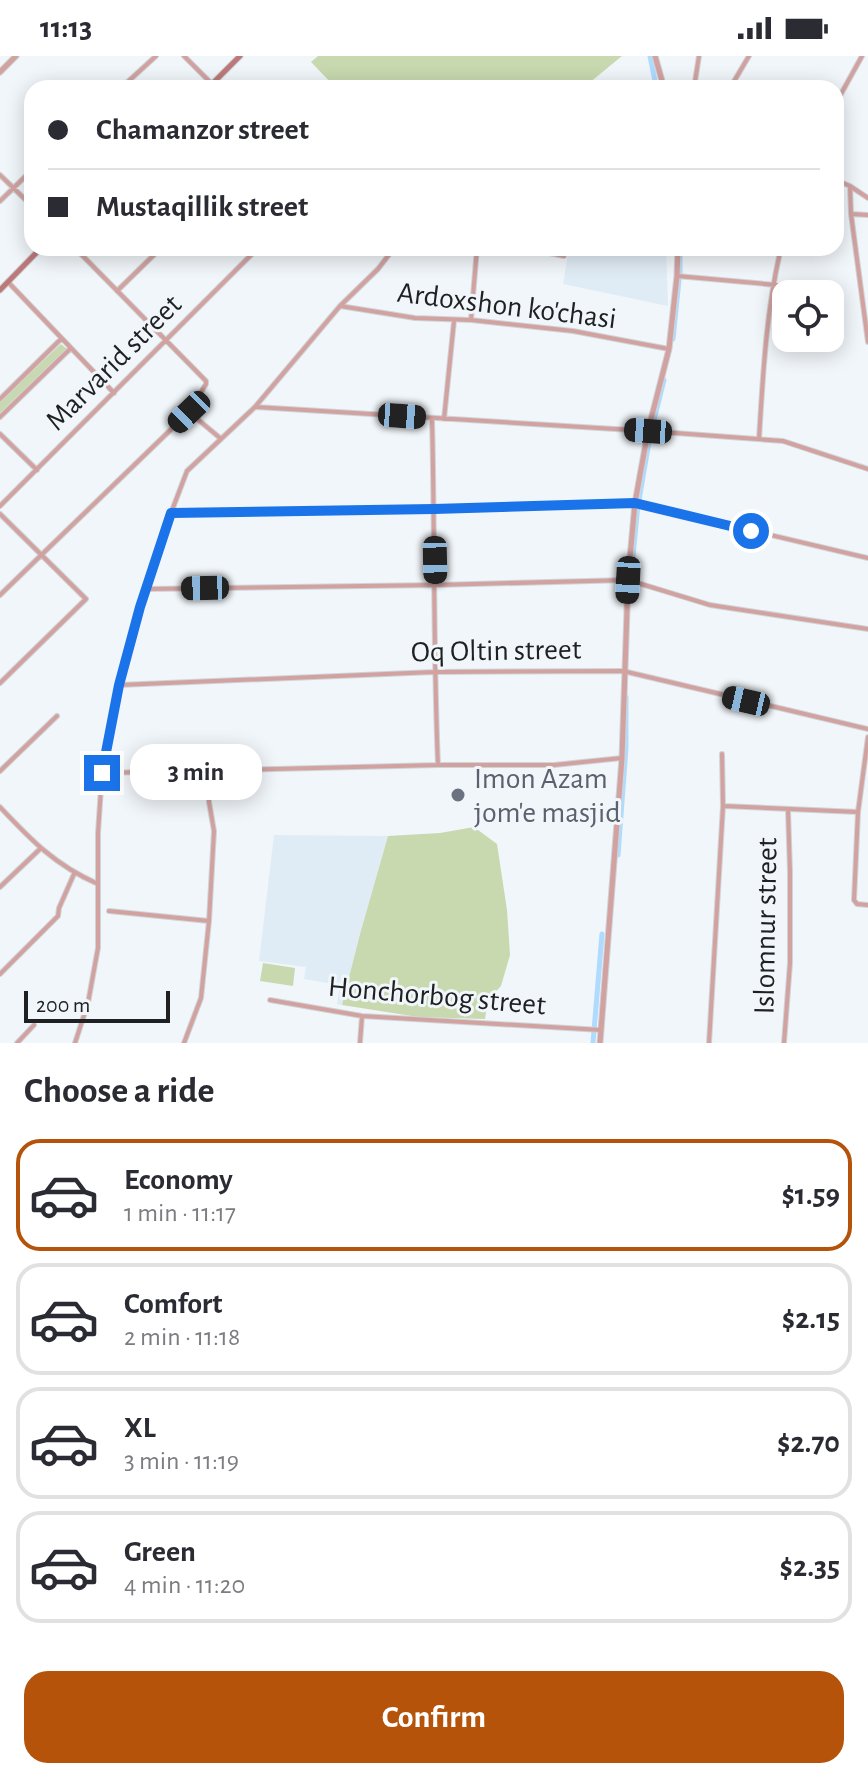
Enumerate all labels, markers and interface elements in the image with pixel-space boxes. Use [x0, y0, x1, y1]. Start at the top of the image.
text: 11:13 [40, 13, 92, 43]
text: Chamanzor street [96, 115, 309, 145]
text: Mustaqillik street [96, 192, 308, 222]
street label: Ardoxshon ko'chasi [396, 278, 618, 334]
map controls [772, 280, 844, 352]
button: locate [772, 280, 844, 352]
street label: Marvarid street [40, 289, 187, 436]
car [163, 387, 215, 437]
car [377, 402, 427, 430]
car [623, 417, 673, 445]
route start [733, 513, 769, 549]
car [423, 536, 447, 584]
car [615, 555, 641, 605]
car [181, 576, 229, 600]
street label: Oq Oltin street [410, 635, 582, 667]
car [720, 684, 772, 718]
callout: 3 min [130, 745, 262, 801]
route end [84, 755, 120, 791]
text: 3 min [168, 759, 224, 785]
place label: Imon Azam jom'e masjid [474, 764, 621, 828]
marker: Imon Azam jom'e masjid [449, 786, 467, 804]
street label: Islomnur street [749, 837, 783, 1015]
street label: Honchorbog street [327, 972, 547, 1020]
scale bar [24, 987, 170, 1023]
text: 200 m [36, 994, 90, 1016]
text: Choose a ride [24, 1073, 214, 1109]
icon: car [28, 1159, 100, 1231]
text: Economy [124, 1165, 233, 1195]
text: $1.59 [781, 1180, 840, 1210]
text: 1 min · 11:17 [124, 1200, 236, 1226]
icon: car [28, 1283, 100, 1355]
text: Comfort [124, 1289, 223, 1319]
text: $2.15 [782, 1304, 840, 1334]
text: 2 min · 11:18 [124, 1324, 240, 1350]
icon: car [28, 1407, 100, 1479]
text: XL [124, 1413, 156, 1443]
text: $2.70 [777, 1428, 840, 1458]
text: 3 min · 11:19 [124, 1448, 239, 1474]
icon: car [28, 1531, 100, 1603]
text: Green [124, 1537, 196, 1567]
text: $2.35 [780, 1552, 840, 1582]
text: 4 min · 11:20 [124, 1572, 245, 1598]
button: Confirm [24, 1671, 844, 1763]

